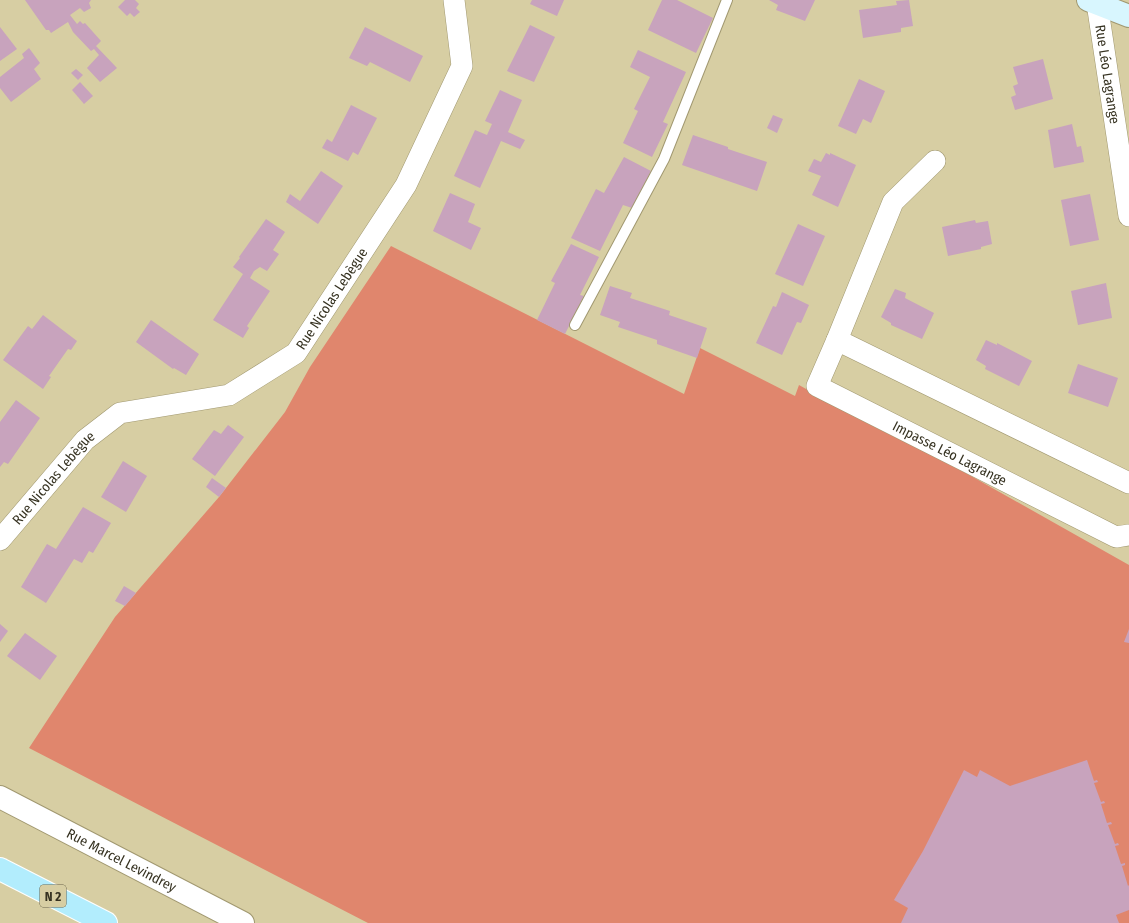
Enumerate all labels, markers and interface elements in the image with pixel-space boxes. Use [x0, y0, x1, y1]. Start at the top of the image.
street label: Rue Léo Lagrange [1092, 23, 1124, 125]
street label: Rue Nicolas Lebègue [292, 245, 371, 353]
street label: Impasse Léo Lagrange [890, 417, 1010, 489]
street label: Rue Nicolas Lebègue [8, 427, 98, 528]
street label: Rue Marcel Levindrey [64, 825, 180, 896]
road number: N 2 [40, 885, 66, 907]

